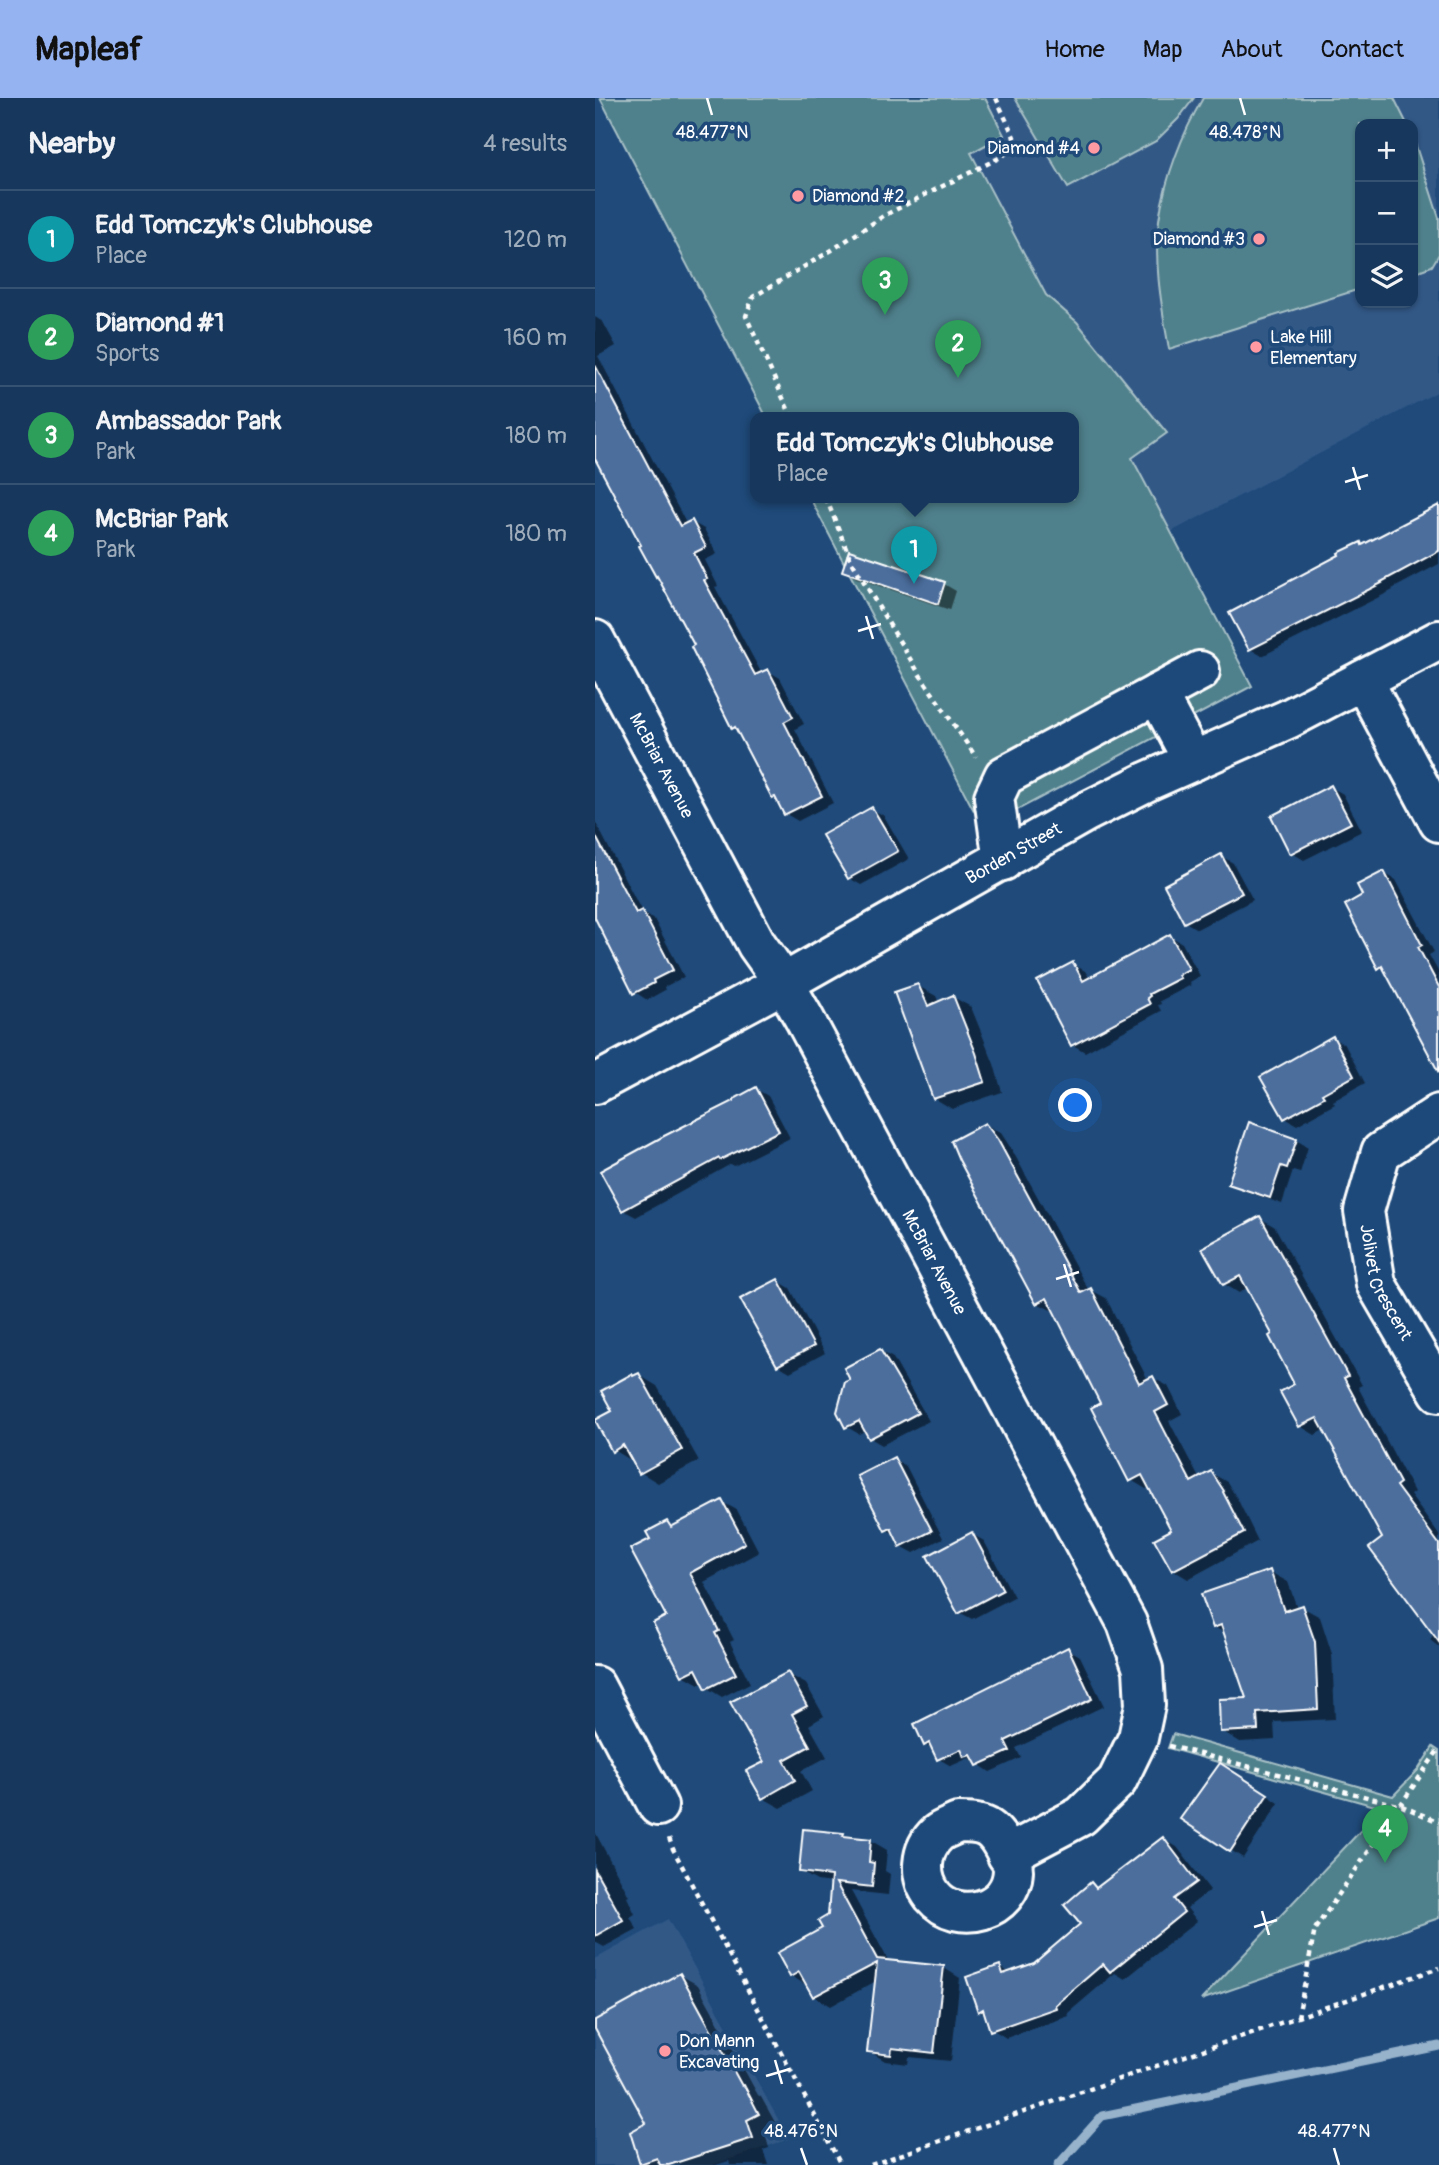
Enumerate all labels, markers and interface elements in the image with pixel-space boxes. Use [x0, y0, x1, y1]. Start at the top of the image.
text: Mapleaf [35, 29, 143, 70]
text: Home [1044, 35, 1105, 64]
text: Map [1143, 35, 1183, 64]
text: About [1221, 35, 1283, 64]
text: Contact [1321, 35, 1404, 64]
map controls [1355, 119, 1418, 308]
button: + [1355, 119, 1418, 182]
text: 48.477°N [676, 121, 749, 144]
text: 48.478°N [1209, 121, 1281, 144]
text: Nearby [28, 125, 115, 162]
text: 4 results [483, 129, 567, 158]
place label: Diamond #4 [987, 137, 1081, 160]
marker: Diamond #4 [1086, 140, 1102, 156]
button: − [1355, 182, 1418, 245]
place label: Diamond #2 [812, 185, 905, 208]
marker: Diamond #2 [790, 188, 806, 204]
text: Edd Tomczyk's Clubhouse [95, 209, 372, 241]
text: 1 [47, 225, 56, 254]
text: 120 m [504, 225, 567, 254]
place label: Diamond #3 [1152, 228, 1245, 251]
marker: Diamond #3 [1251, 231, 1267, 247]
text: Place [95, 241, 147, 270]
button: layers [1355, 245, 1418, 308]
pin: 3 [862, 257, 908, 315]
text: Diamond #1 [95, 307, 224, 339]
pin: 2 [935, 320, 981, 378]
text: 2 [45, 323, 57, 352]
text: 160 m [503, 323, 567, 352]
place label: Lake Hill Elementary [1270, 326, 1357, 370]
text: Sports [95, 339, 159, 368]
marker: Lake Hill Elementary [1248, 339, 1264, 355]
text: Ambassador Park [95, 405, 281, 437]
popup [750, 412, 1079, 503]
text: 3 [45, 421, 57, 450]
text: 180 m [505, 421, 567, 450]
text: Edd Tomczyk's Clubhouse [776, 427, 1053, 459]
text: Park [95, 437, 135, 466]
text: Place [776, 459, 828, 488]
text: McBriar Park [95, 503, 228, 535]
text: 4 [44, 519, 58, 548]
text: 180 m [505, 519, 567, 548]
pin: 1 [891, 526, 937, 584]
text: Park [95, 535, 135, 564]
street label: McBriar Avenue [624, 709, 699, 822]
street label: Borden Street [961, 816, 1066, 889]
your location [1058, 1088, 1092, 1122]
street label: McBriar Avenue [897, 1205, 972, 1319]
street label: Jolivet Crescent [1355, 1222, 1418, 1345]
pin: 4 [1362, 1805, 1408, 1863]
place label: Don Mann Excavating [679, 2030, 759, 2074]
marker: Don Mann Excavating [657, 2043, 673, 2059]
text: 48.476°N [764, 2120, 838, 2143]
text: 48.477°N [1298, 2120, 1371, 2143]

